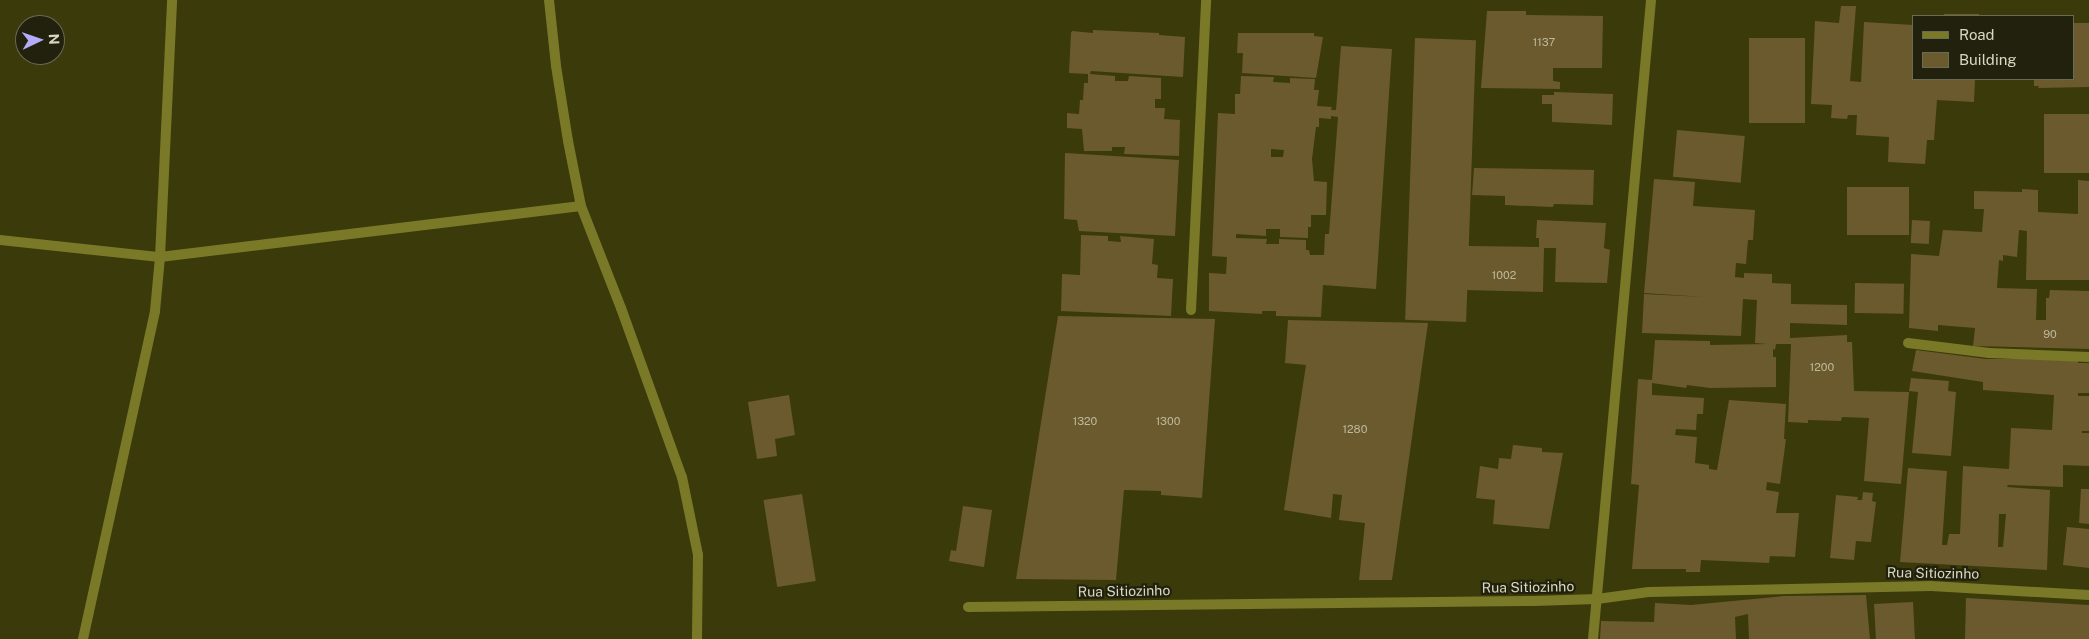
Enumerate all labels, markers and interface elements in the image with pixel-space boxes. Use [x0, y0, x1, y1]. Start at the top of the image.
north arrow [15, 15, 65, 65]
legend [1912, 15, 2074, 80]
text: Road [1959, 26, 1995, 43]
text: N [46, 33, 62, 45]
house number: 1137 [1533, 35, 1555, 49]
text: Building [1959, 51, 2017, 68]
house number: 1002 [1492, 268, 1516, 282]
house number: 90 [2043, 327, 2057, 341]
house number: 1200 [1810, 360, 1834, 374]
house number: 1320 [1073, 414, 1097, 428]
house number: 1300 [1156, 414, 1180, 428]
house number: 1280 [1343, 422, 1367, 436]
street label: Rua Sitiozinho [1887, 564, 1979, 582]
street label: Rua Sitiozinho [1482, 578, 1574, 596]
street label: Rua Sitiozinho [1078, 582, 1170, 600]

